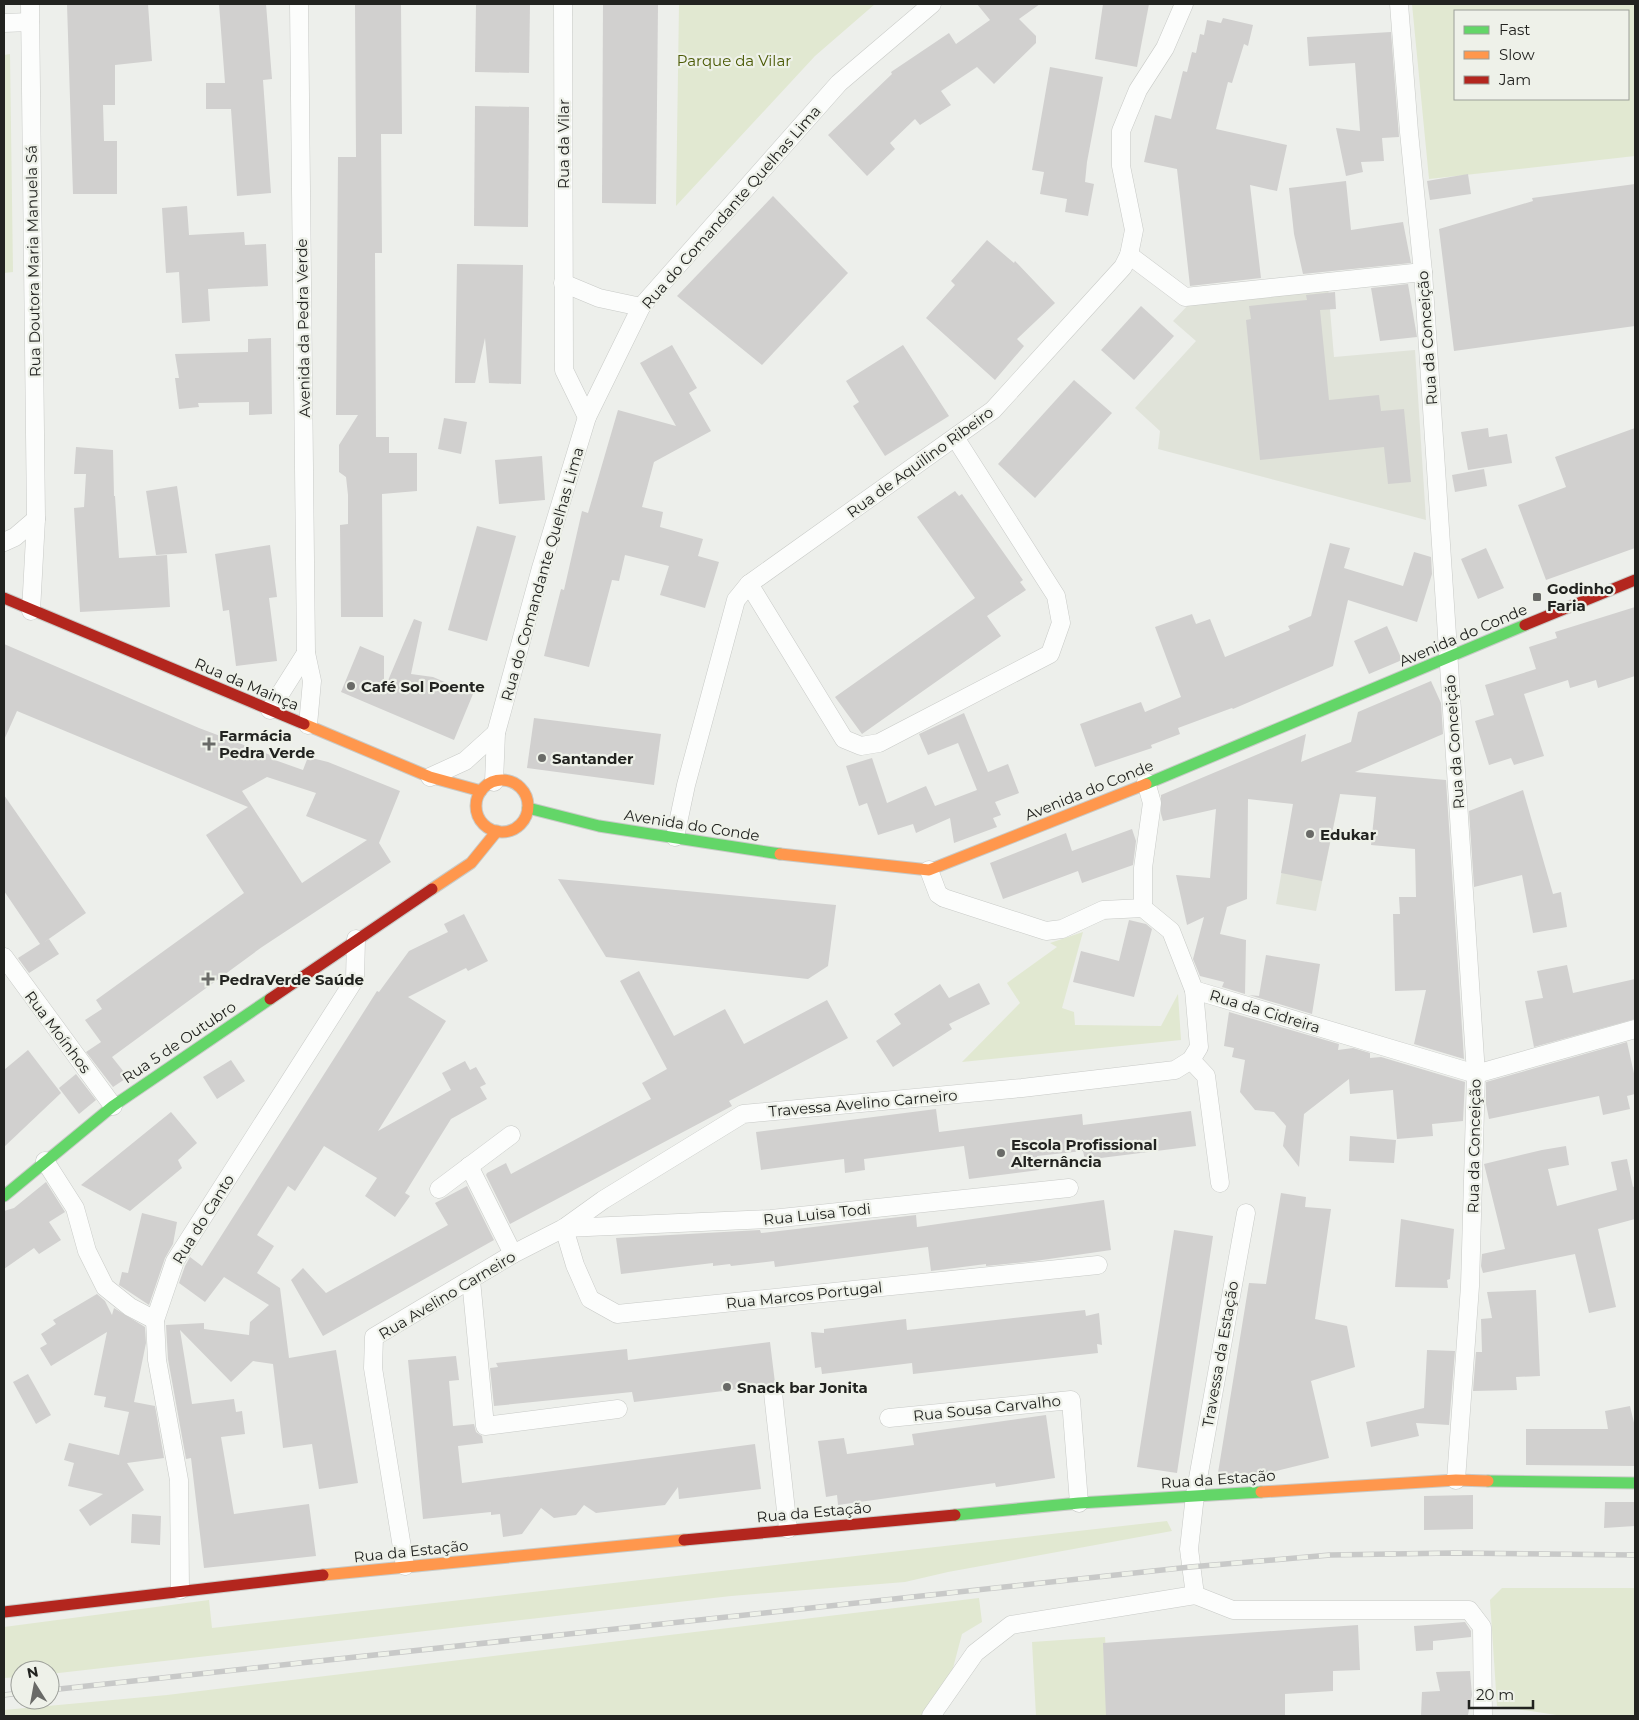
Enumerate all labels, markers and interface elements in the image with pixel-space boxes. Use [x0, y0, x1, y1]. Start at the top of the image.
legend [1454, 10, 1629, 100]
text: Fast [1499, 20, 1530, 39]
text: Slow [1499, 45, 1535, 64]
park label: Parque da Vilar [677, 51, 791, 70]
text: Jam [1498, 70, 1531, 89]
street label: Rua da Vilar [554, 99, 573, 189]
street label: Rua do Comandante Quelhas Lima [637, 101, 825, 313]
street label: Rua Doutora Maria Manuela Sá [21, 145, 45, 377]
street label: Avenida da Pedra Verde [292, 238, 314, 418]
street label: Rua da Conceição [1413, 270, 1441, 406]
street label: Rua de Aquilino Ribeiro [843, 402, 997, 522]
street label: Rua do Comandante Quelhas Lima [497, 445, 587, 703]
place label: Godinho Faria [1547, 579, 1614, 615]
marker: Godinho Faria [1531, 591, 1543, 603]
street label: Avenida do Conde [1396, 599, 1530, 671]
street label: Rua da Mainça [192, 654, 302, 714]
street label: Rua da Conceição [1440, 674, 1468, 810]
place label: Café Sol Poente [361, 677, 485, 696]
marker: Café Sol Poente [345, 680, 357, 692]
place label: Farmácia Pedra Verde [219, 726, 315, 762]
marker: Farmácia Pedra Verde [203, 738, 215, 750]
place label: Santander [552, 749, 634, 768]
marker: Santander [536, 752, 548, 764]
street label: Avenida do Conde [1022, 756, 1156, 824]
street label: Avenida do Conde [623, 805, 761, 845]
place label: Edukar [1320, 825, 1377, 844]
marker: Edukar [1304, 828, 1316, 840]
place label: PedraVerde Saúde [219, 970, 364, 989]
marker: PedraVerde Saúde [201, 972, 215, 986]
street label: Rua da Cidreira [1207, 985, 1323, 1037]
street label: Rua Moínhos [21, 987, 95, 1077]
street label: Rua 5 de Outubro [118, 997, 240, 1087]
street label: Rua da Conceição [1463, 1079, 1485, 1213]
street label: Travessa Avelino Carneiro [768, 1085, 958, 1121]
place label: Escola Profissional Alternância [1010, 1135, 1157, 1171]
marker: Escola Profissional Alternância [995, 1147, 1007, 1159]
street label: Rua do Canto [168, 1171, 238, 1267]
street label: Rua Luisa Todi [762, 1199, 872, 1229]
street label: Rua Avelino Carneiro [375, 1247, 519, 1343]
street label: Rua Marcos Portugal [725, 1277, 883, 1313]
street label: Travessa da Estação [1198, 1279, 1242, 1429]
place label: Snack bar Jonita [737, 1378, 868, 1397]
marker: Snack bar Jonita [721, 1381, 733, 1393]
street label: Rua Sousa Carvalho [912, 1391, 1062, 1425]
street label: Rua da Estação [1160, 1466, 1276, 1492]
street label: Rua da Estação [756, 1498, 872, 1526]
street label: Rua da Estação [353, 1536, 469, 1566]
north arrow [10, 1660, 60, 1710]
text: N [25, 1662, 40, 1682]
scale bar [1469, 1678, 1533, 1710]
text: 20 m [1476, 1685, 1514, 1704]

